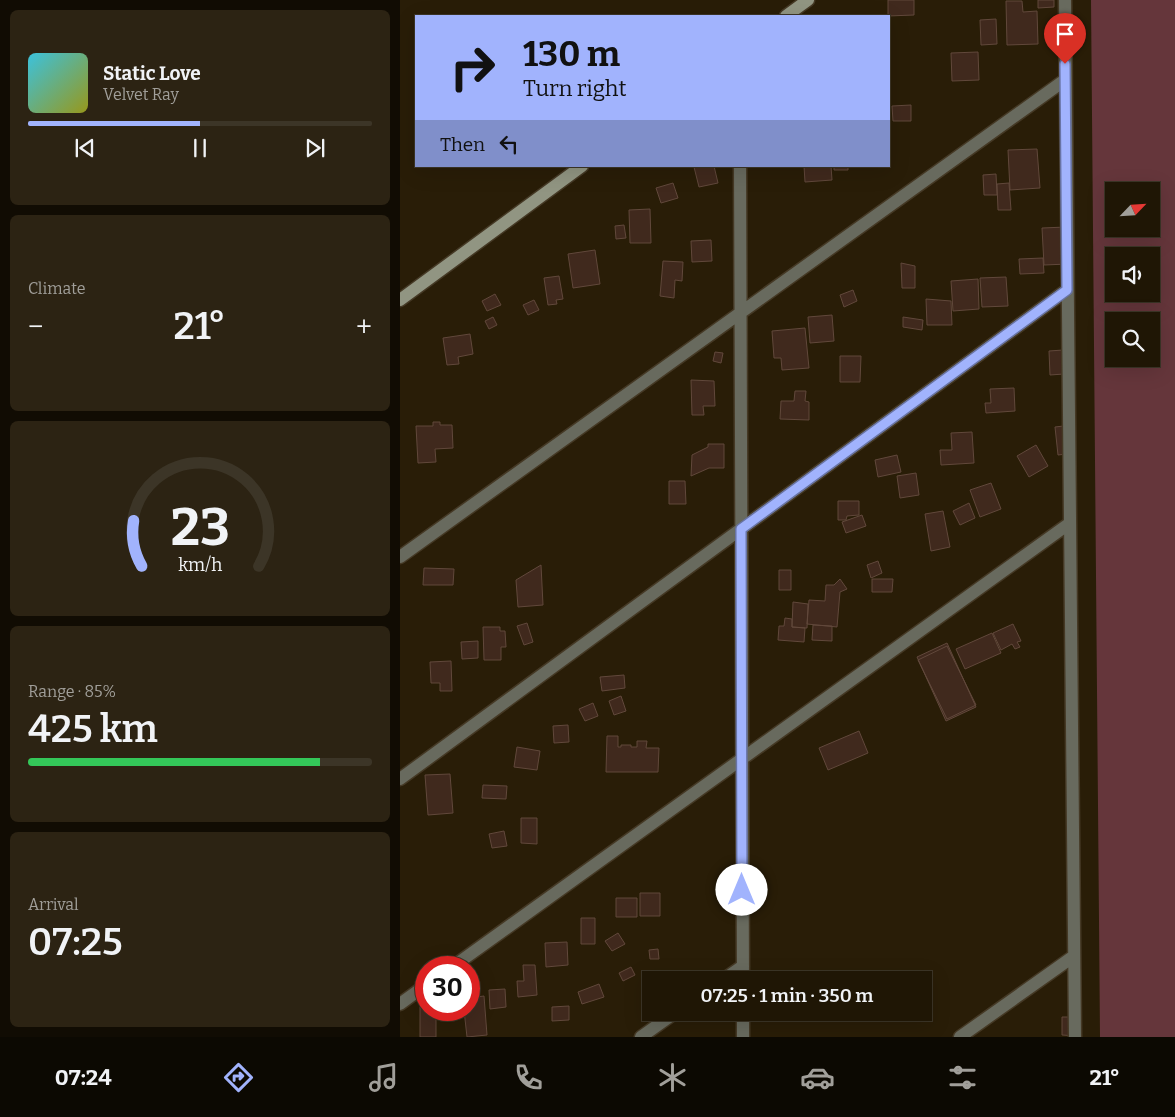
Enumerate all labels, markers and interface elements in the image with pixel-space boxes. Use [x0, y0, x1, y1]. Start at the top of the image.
pin [1044, 13, 1086, 64]
icon: arrive [1051, 20, 1079, 48]
text: 130 m [523, 33, 620, 75]
icon: right [440, 35, 505, 100]
text: Static Love [103, 62, 201, 85]
text: Turn right [523, 75, 626, 102]
text: Velvet Ray [103, 85, 179, 104]
icon: left [495, 130, 523, 158]
text: Then [440, 133, 485, 156]
icon: previous [71, 134, 99, 162]
icon: pause [186, 134, 214, 162]
icon: next [301, 134, 329, 162]
north arrow [1105, 182, 1160, 238]
map controls [1105, 182, 1160, 367]
button: sound [1105, 247, 1160, 302]
text: Climate [28, 279, 86, 298]
text: 21° [174, 303, 226, 349]
text: − [28, 310, 43, 343]
text: + [356, 310, 372, 343]
button: search [1105, 312, 1160, 367]
text: 23 [170, 496, 230, 559]
text: km/h [178, 554, 222, 576]
text: Range · 85% [28, 682, 116, 701]
text: 425 km [28, 706, 158, 752]
position arrow [715, 863, 767, 915]
text: Arrival [28, 895, 79, 914]
text: 07:25 [28, 919, 123, 965]
speed limit sign: 30 [415, 956, 480, 1021]
text: 07:25 · 1 min · 350 m [701, 984, 873, 1007]
icon: directions [221, 1060, 256, 1095]
icon: music [366, 1060, 401, 1095]
icon: phone [511, 1060, 546, 1095]
icon: climate [655, 1060, 690, 1095]
icon: car [800, 1060, 835, 1095]
icon: filters [945, 1060, 980, 1095]
text: 07:24 [55, 1064, 112, 1091]
text: 21° [1089, 1064, 1120, 1091]

